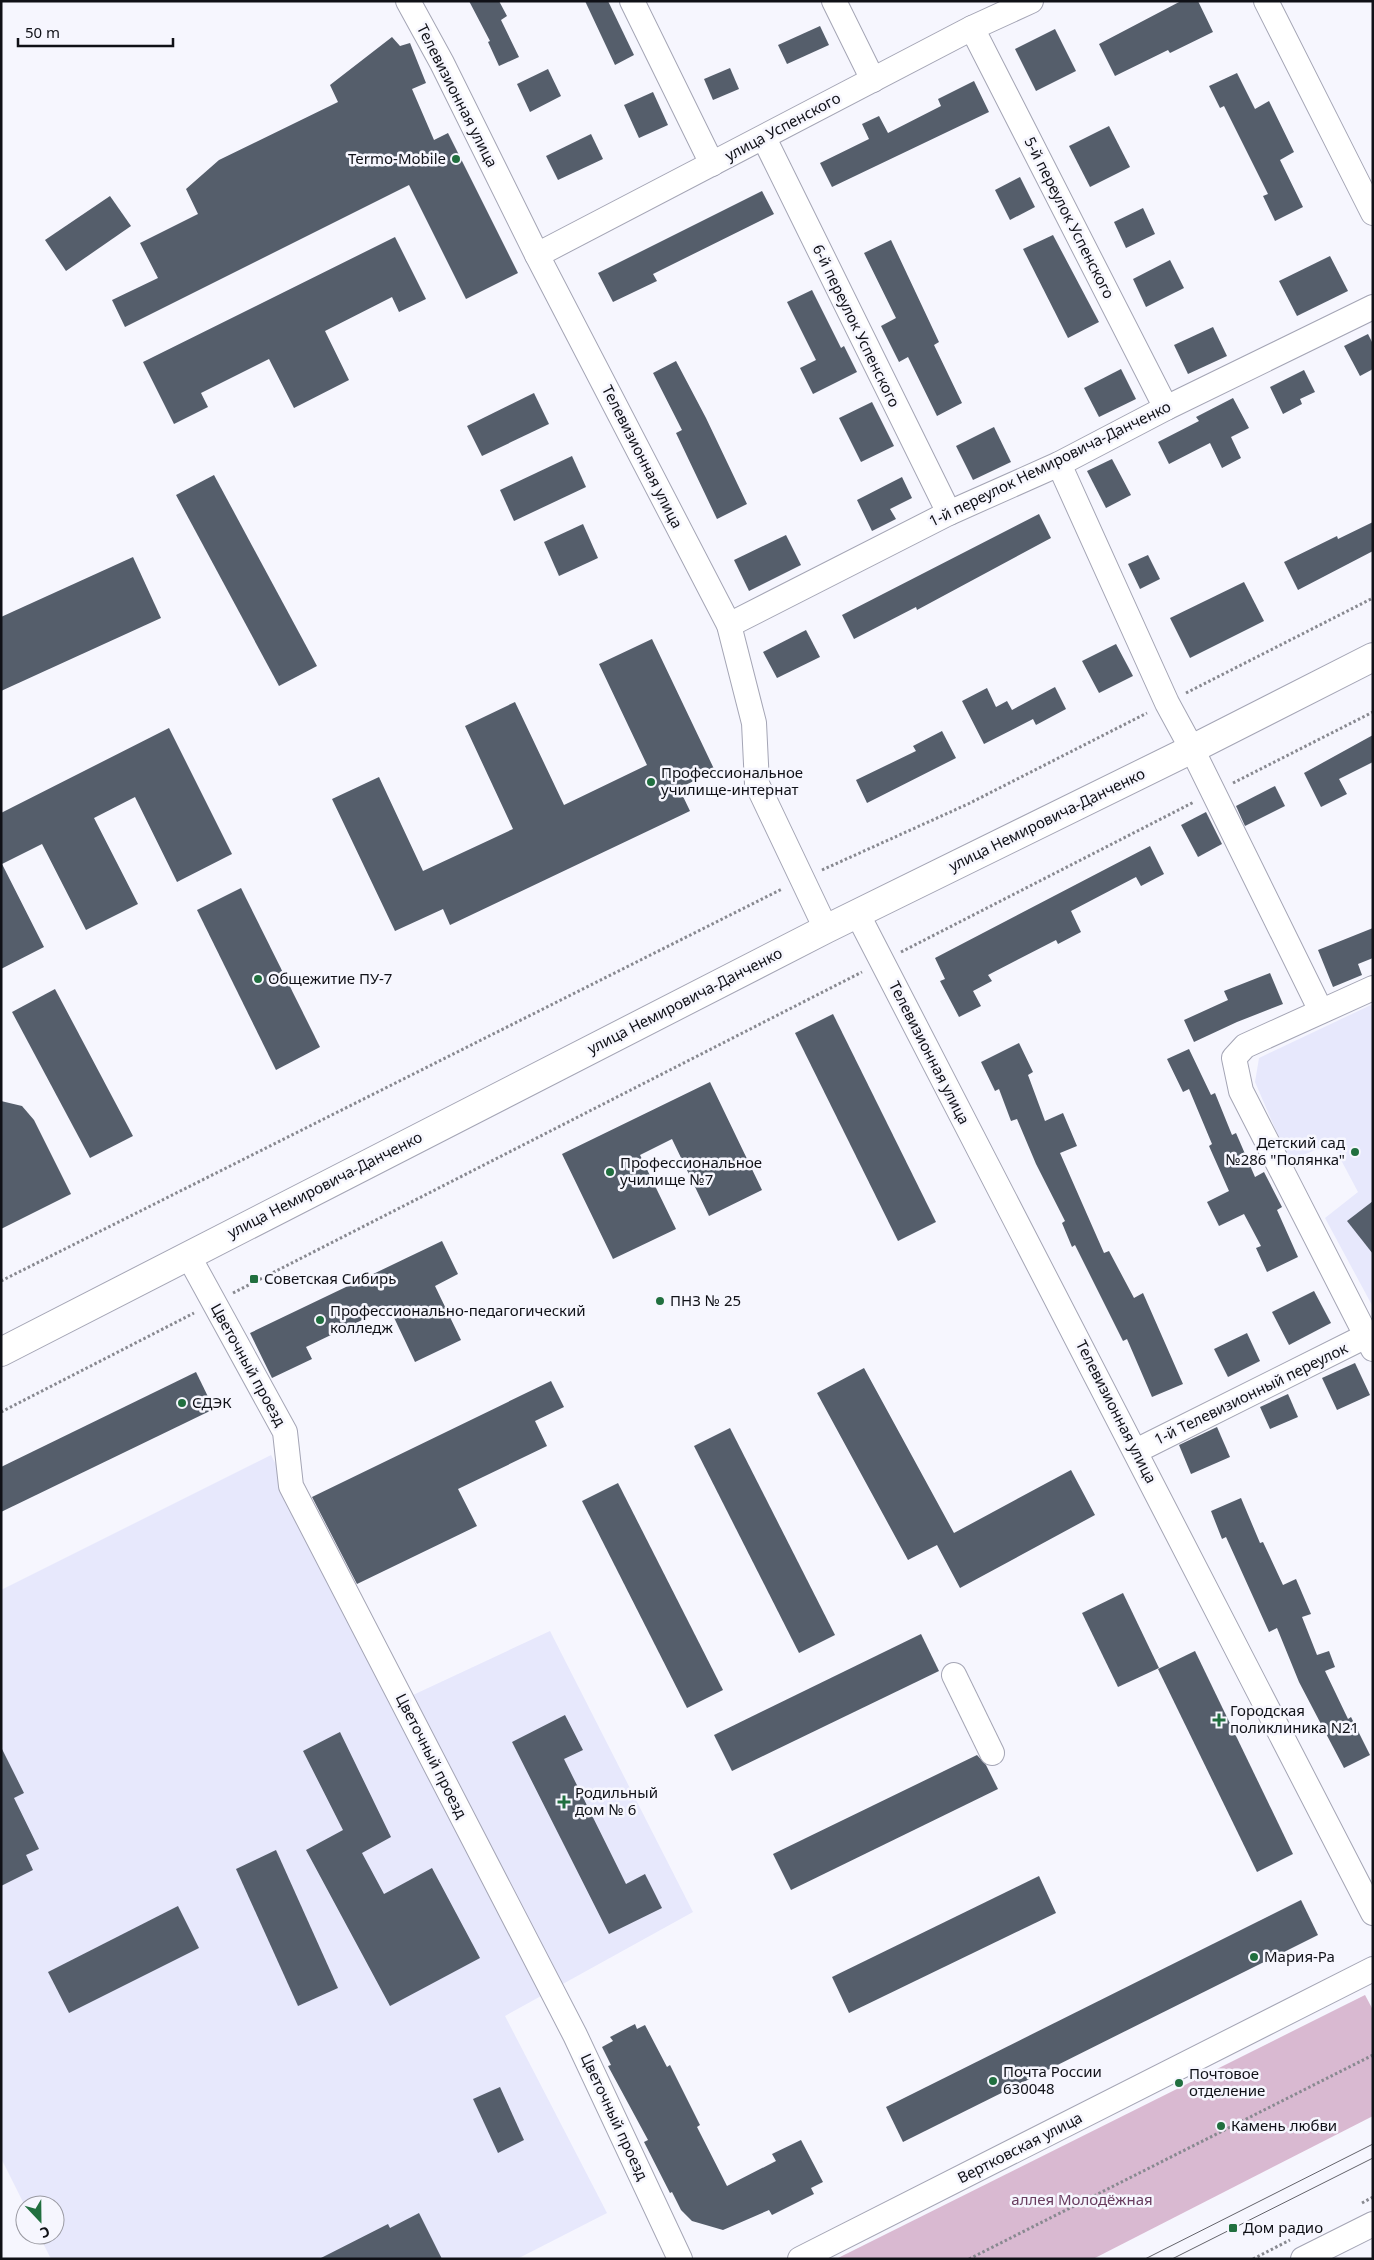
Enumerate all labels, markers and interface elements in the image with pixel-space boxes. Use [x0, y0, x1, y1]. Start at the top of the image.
scale bar [18, 15, 172, 47]
street label: Телевизионная улица [413, 21, 503, 171]
text: 50 m [25, 22, 60, 42]
street label: улица Успенского [721, 87, 844, 165]
street label: 5-й переулок Успенского [1020, 133, 1119, 302]
place label: Termo-Mobile [348, 148, 446, 168]
marker: Termo-Mobile [450, 153, 462, 165]
street label: 6-й переулок Успенского [809, 241, 905, 410]
street label: Телевизионная улица [598, 382, 688, 532]
street label: 1-й переулок Немировича-Данченко [925, 396, 1174, 531]
place label: Профессиональное училище-интернат [661, 762, 803, 799]
street label: улица Немировича-Данченко [945, 763, 1148, 875]
marker: Профессиональное училище-интернат [645, 776, 657, 788]
street label: улица Немировича-Данченко [584, 942, 785, 1058]
place label: Общежитие ПУ-7 [268, 968, 392, 988]
marker: Общежитие ПУ-7 [252, 973, 264, 985]
street label: Телевизионная улица [885, 978, 975, 1128]
street label: улица Немировича-Данченко [224, 1126, 425, 1242]
place label: Детский сад №286 "Полянка" [1225, 1132, 1345, 1169]
marker: Детский сад №286 "Полянка" [1349, 1146, 1361, 1158]
place label: Профессиональное училище №7 [620, 1152, 762, 1189]
marker: Профессиональное училище №7 [604, 1166, 616, 1178]
place label: Советская Сибирь [264, 1268, 396, 1288]
marker: Советская Сибирь [248, 1273, 260, 1285]
place label: ПНЗ № 25 [670, 1290, 741, 1310]
marker: ПНЗ № 25 [654, 1295, 666, 1307]
street label: Цветочный проезд [207, 1299, 291, 1430]
place label: Профессионально-педагогический колледж [330, 1300, 586, 1337]
marker: Профессионально-педагогический колледж [314, 1314, 326, 1326]
street label: Телевизионная улица [1072, 1337, 1162, 1487]
street label: 1-й Телевизионный переулок [1150, 1337, 1351, 1449]
place label: СДЭК [192, 1392, 232, 1412]
marker: СДЭК [176, 1397, 188, 1409]
street label: Цветочный проезд [392, 1690, 472, 1821]
place label: Городская поликлиника N21 [1230, 1700, 1359, 1737]
marker: Городская поликлиника N21 [1212, 1713, 1226, 1727]
place label: Родильный дом № 6 [575, 1782, 658, 1819]
marker: Родильный дом № 6 [557, 1795, 571, 1809]
place label: Мария-Ра [1264, 1946, 1335, 1966]
marker: Мария-Ра [1248, 1951, 1260, 1963]
street label: Цветочный проезд [577, 2050, 653, 2183]
place label: Почта России 630048 [1003, 2061, 1102, 2098]
place label: Почтовое отделение [1189, 2063, 1265, 2100]
marker: Почта России 630048 [987, 2075, 999, 2087]
marker: Почтовое отделение [1173, 2077, 1185, 2089]
street label: Вертковская улица [954, 2107, 1085, 2187]
place label: Камень любви [1231, 2115, 1337, 2135]
marker: Камень любви [1215, 2120, 1227, 2132]
park label: аллея Молодёжная [1011, 2189, 1153, 2209]
north arrow [15, 2195, 65, 2245]
place label: Дом радио [1243, 2217, 1323, 2237]
text: С [37, 2222, 53, 2243]
marker: Дом радио [1227, 2222, 1239, 2234]

